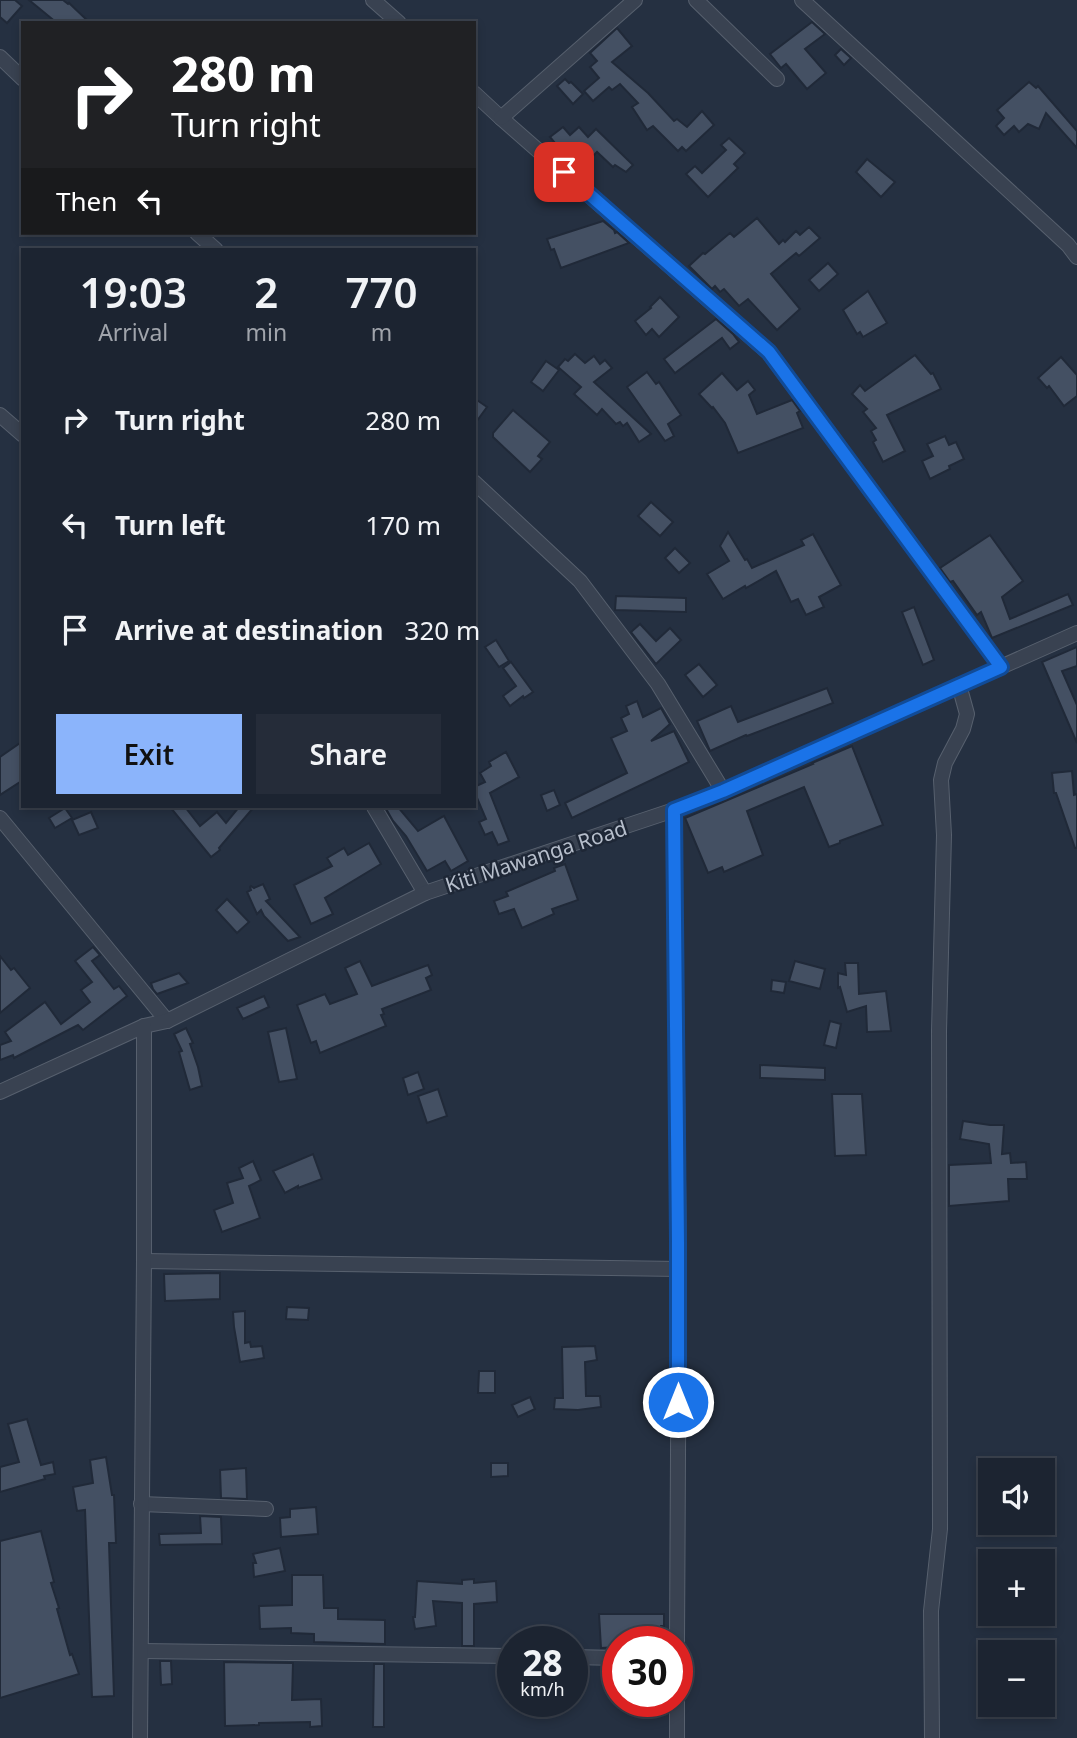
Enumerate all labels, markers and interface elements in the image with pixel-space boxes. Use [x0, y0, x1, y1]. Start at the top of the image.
text: 280 m [171, 40, 316, 106]
icon: right [56, 49, 147, 140]
text: Turn right [171, 103, 321, 146]
pin [534, 142, 594, 202]
icon: arrive [545, 153, 583, 191]
icon: left [131, 182, 169, 220]
text: Then [56, 183, 117, 219]
text: 19:03 [79, 263, 187, 320]
text: 2 [254, 263, 278, 320]
text: 770 [346, 263, 418, 320]
text: Arrival [98, 316, 168, 348]
text: min [245, 316, 287, 348]
text: m [371, 316, 392, 348]
icon: right [56, 401, 94, 439]
text: Turn right [115, 402, 245, 438]
text: 280 m [365, 402, 441, 438]
icon: left [56, 506, 94, 544]
text: Turn left [115, 507, 226, 543]
text: 170 m [365, 507, 441, 543]
icon: arrive [56, 611, 94, 649]
text: Arrive at destination [115, 612, 384, 648]
text: 320 m [405, 612, 480, 648]
button: Exit [56, 714, 242, 794]
button: Share [256, 714, 441, 794]
street label: Kiti Mawanga Road [442, 813, 630, 899]
position arrow [641, 1365, 715, 1439]
map controls [978, 1458, 1055, 1717]
button: sound [978, 1458, 1055, 1535]
button: + [978, 1549, 1055, 1626]
speed limit sign: 30 [602, 1626, 693, 1717]
text: 28 [522, 1639, 563, 1686]
button: − [978, 1640, 1055, 1717]
text: km/h [520, 1677, 565, 1701]

